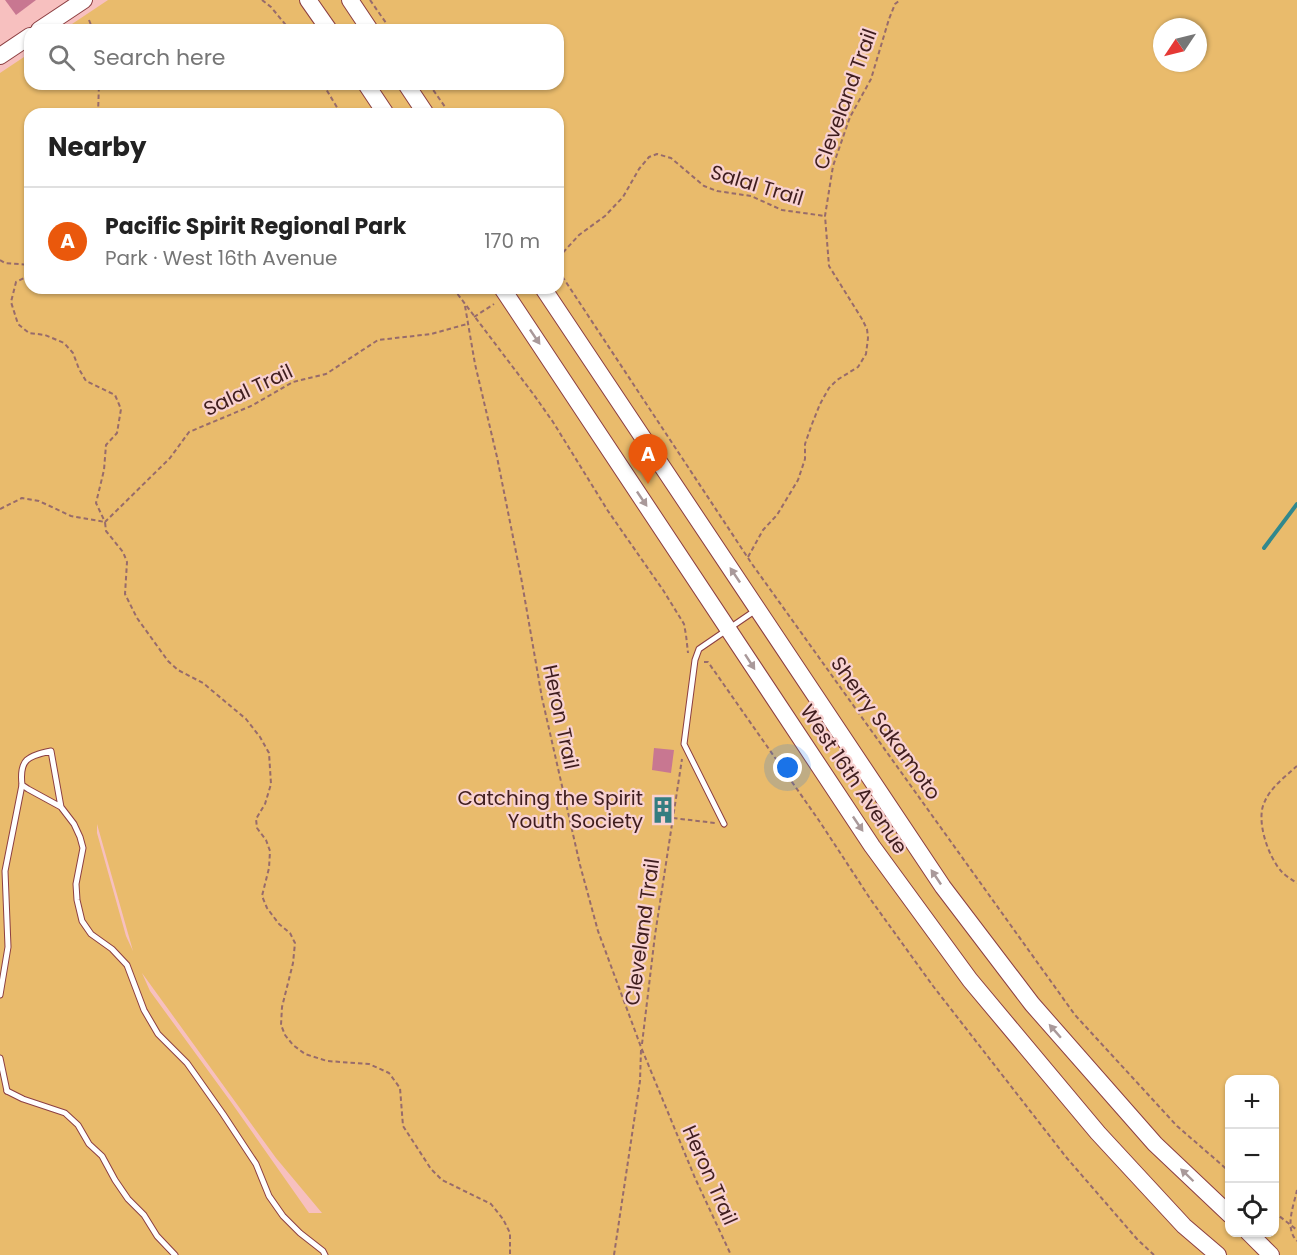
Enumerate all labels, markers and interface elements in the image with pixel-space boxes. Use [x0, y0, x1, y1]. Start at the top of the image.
north arrow [1153, 18, 1207, 72]
search box [24, 24, 564, 90]
street label: Cleveland Trail [807, 25, 883, 173]
icon: search [45, 41, 78, 74]
text: Search here [93, 42, 226, 73]
text: Nearby [48, 129, 146, 165]
street label: Salal Trail [707, 158, 807, 212]
text: Pacific Spirit Regional Park [105, 211, 406, 242]
text: A [60, 227, 75, 255]
text: 170 m [484, 227, 540, 255]
text: Park · West 16th Avenue [105, 244, 337, 272]
one-way arrow [529, 328, 540, 345]
street label: Salal Trail [199, 357, 297, 423]
pin: A [628, 434, 668, 484]
one-way arrow [637, 491, 648, 507]
one-way arrow [730, 567, 741, 583]
street label: Sherry Sakamoto [824, 651, 948, 805]
one-way arrow [744, 653, 756, 669]
street label: Heron Trail [536, 662, 586, 772]
street label: West 16th Avenue [794, 699, 914, 859]
your location [773, 753, 802, 782]
place label: Catching the Spirit Youth Society [458, 784, 643, 835]
building icon: Catching the Spirit Youth Society [648, 795, 678, 825]
one-way arrow [852, 816, 863, 832]
street label: Cleveland Trail [618, 857, 666, 1007]
one-way arrow [931, 869, 942, 885]
one-way arrow [1049, 1024, 1062, 1039]
map controls [1225, 1075, 1279, 1237]
button: + [1225, 1075, 1279, 1129]
street label: Heron Trail [676, 1121, 744, 1229]
button: − [1225, 1129, 1279, 1183]
one-way arrow [1180, 1169, 1195, 1182]
button: locate [1225, 1183, 1279, 1237]

